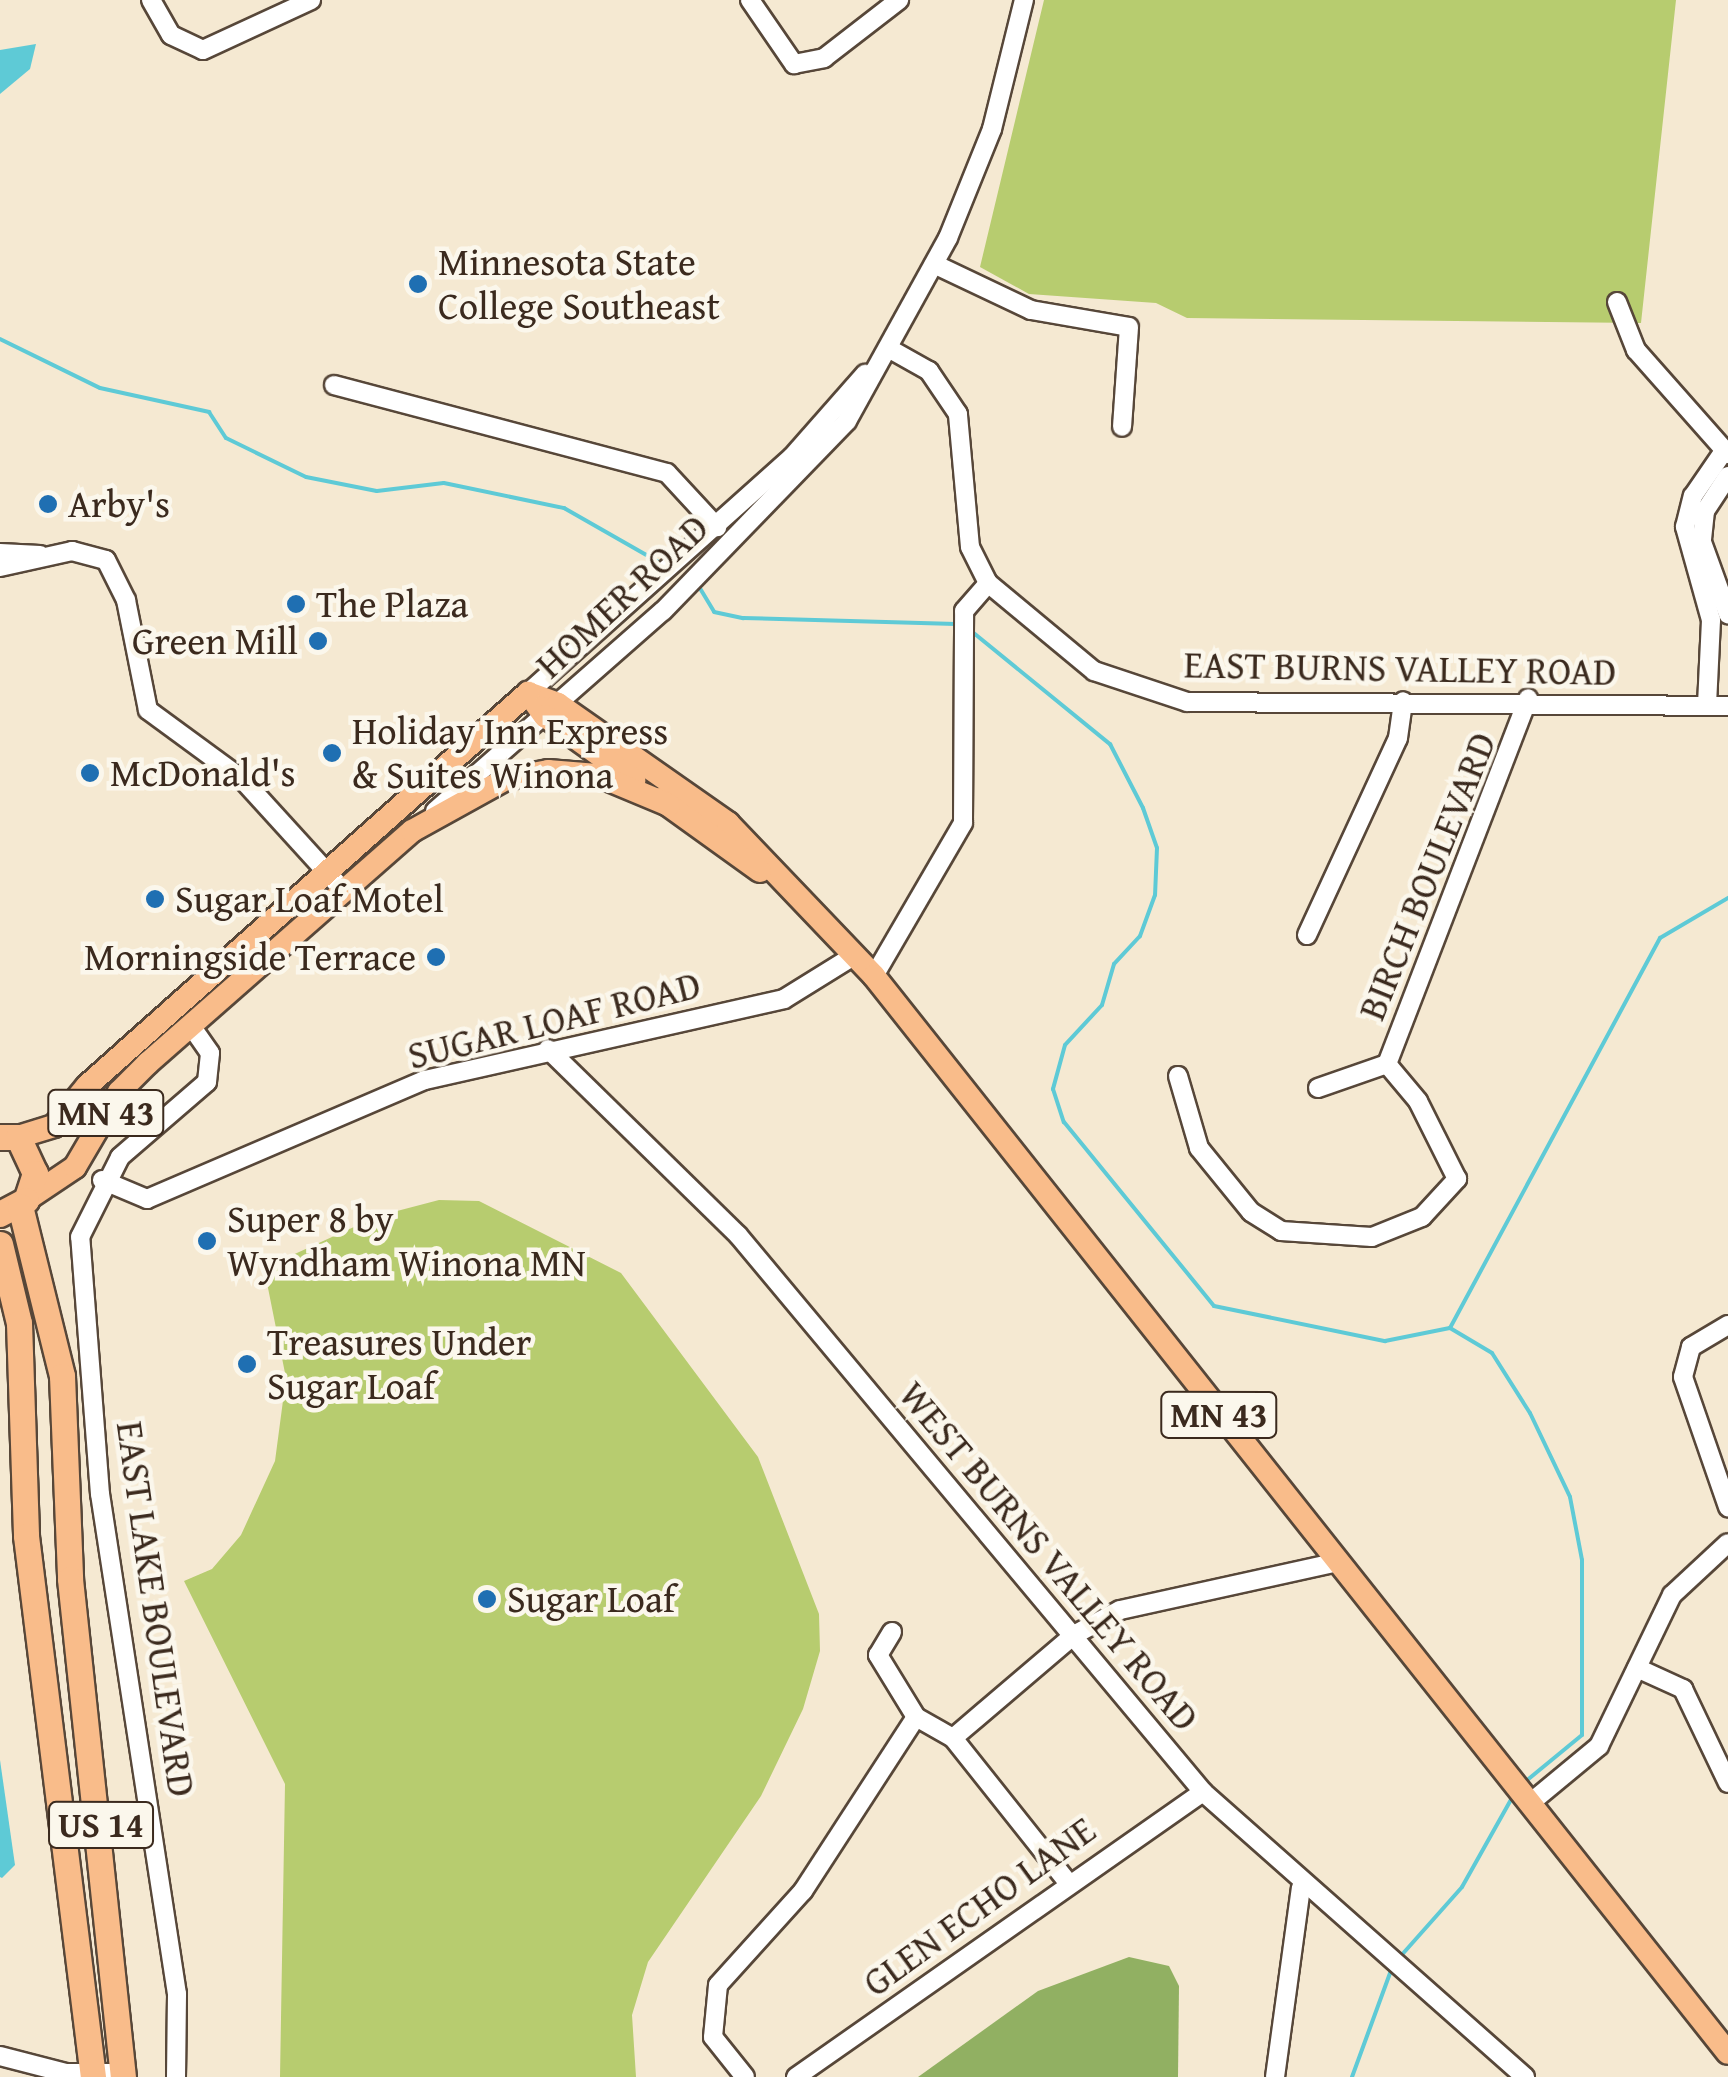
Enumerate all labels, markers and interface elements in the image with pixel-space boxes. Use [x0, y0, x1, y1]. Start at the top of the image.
place label: Minnesota State College Southeast [438, 239, 720, 328]
marker: Minnesota State College Southeast [407, 273, 429, 295]
place label: Arby's [68, 481, 170, 527]
marker: Arby's [37, 493, 59, 515]
street label: HOMER ROAD [526, 505, 718, 687]
place label: The Plaza [316, 581, 468, 627]
marker: The Plaza [285, 593, 307, 615]
place label: Green Mill [132, 618, 298, 664]
marker: Green Mill [307, 630, 329, 652]
street label: EAST BURNS VALLEY ROAD [1183, 641, 1617, 695]
place label: Holiday Inn Express & Suites Winona [352, 708, 668, 798]
street label: BIRCH BOULEVARD [1349, 726, 1505, 1026]
marker: Holiday Inn Express & Suites Winona [321, 742, 343, 764]
place label: McDonald's [110, 750, 296, 796]
marker: McDonald's [79, 762, 101, 784]
place label: Sugar Loaf Motel [175, 876, 444, 922]
marker: Sugar Loaf Motel [144, 888, 166, 910]
place label: Morningside Terrace [84, 934, 416, 980]
marker: Morningside Terrace [425, 946, 447, 968]
street label: SUGAR LOAF ROAD [403, 962, 705, 1078]
road number: MN 43 [46, 1083, 166, 1143]
place label: Super 8 by Wyndham Winona MN [227, 1196, 586, 1286]
marker: Super 8 by Wyndham Winona MN [196, 1230, 218, 1252]
place label: Treasures Under Sugar Loaf [267, 1319, 531, 1408]
marker: Treasures Under Sugar Loaf [236, 1353, 258, 1375]
street label: WEST BURNS VALLEY ROAD [890, 1372, 1208, 1740]
road number: MN 43 [1159, 1385, 1279, 1445]
street label: EAST LAKE BOULEVARD [107, 1418, 205, 1800]
place label: Sugar Loaf [507, 1576, 675, 1622]
marker: Sugar Loaf [476, 1588, 498, 1610]
road number: US 14 [46, 1795, 156, 1855]
street label: GLEN ECHO LANE [854, 1807, 1104, 2005]

